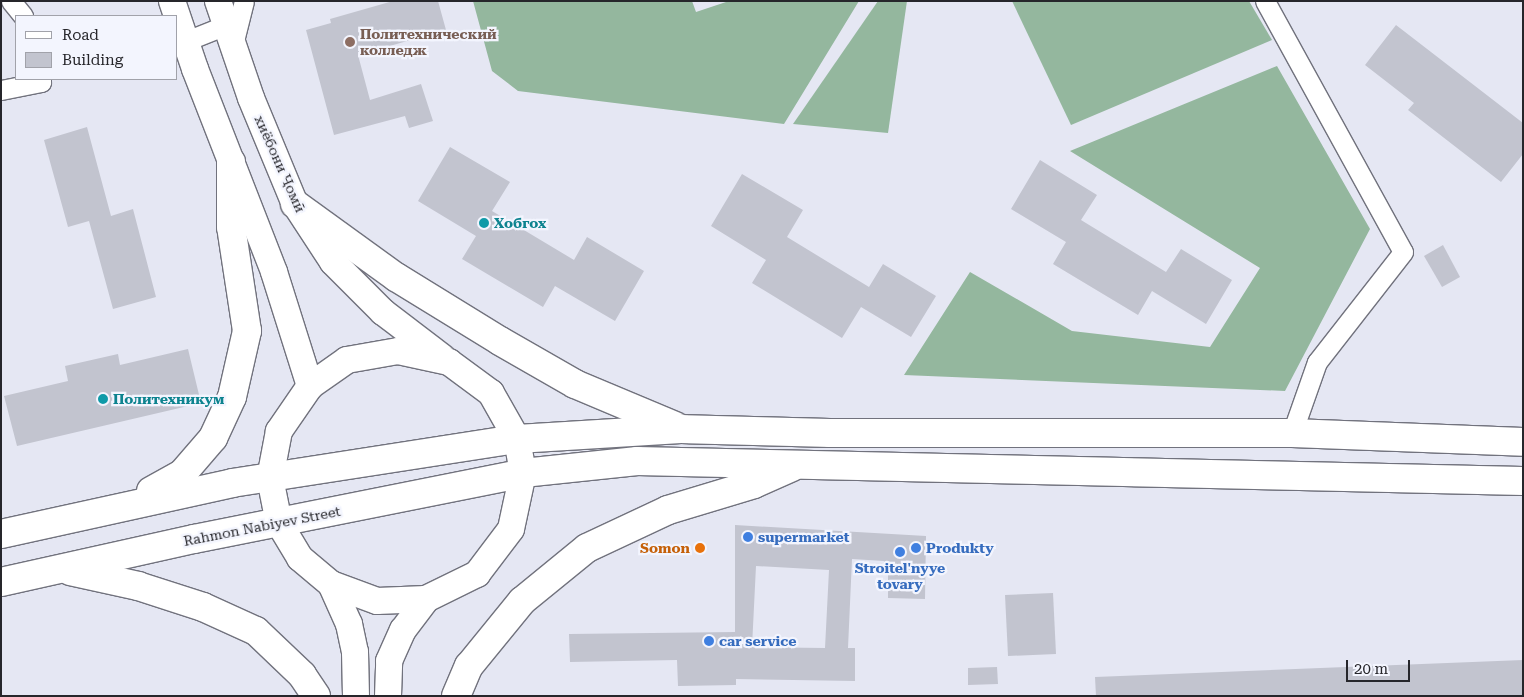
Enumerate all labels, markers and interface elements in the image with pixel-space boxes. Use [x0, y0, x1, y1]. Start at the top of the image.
legend [15, 15, 178, 80]
text: Road [62, 26, 99, 44]
place label: Политехнический колледж [360, 26, 497, 58]
marker: Политехнический колледж [344, 36, 356, 48]
text: Building [62, 51, 123, 69]
street label: хиёбони Ҷомӣ [251, 113, 309, 215]
place label: Хобгох [494, 215, 546, 231]
marker: Хобгох [478, 217, 490, 229]
place label: Политехникум [113, 391, 224, 407]
marker: Политехникум [97, 393, 109, 405]
street label: Rahmon Nabiyev Street [182, 503, 342, 549]
place label: supermarket [758, 529, 849, 545]
marker: supermarket [742, 531, 754, 543]
place label: Somon [640, 540, 690, 556]
place label: Produkty [926, 540, 994, 556]
marker: Somon [694, 542, 706, 554]
marker: Produkty [910, 542, 922, 554]
marker: Stroitel'nyye tovary [894, 546, 906, 558]
place label: Stroitel'nyye tovary [855, 560, 945, 592]
place label: car service [719, 633, 796, 649]
marker: car service [703, 635, 715, 647]
scale bar [1349, 650, 1413, 682]
text: 20 m [1354, 660, 1388, 678]

